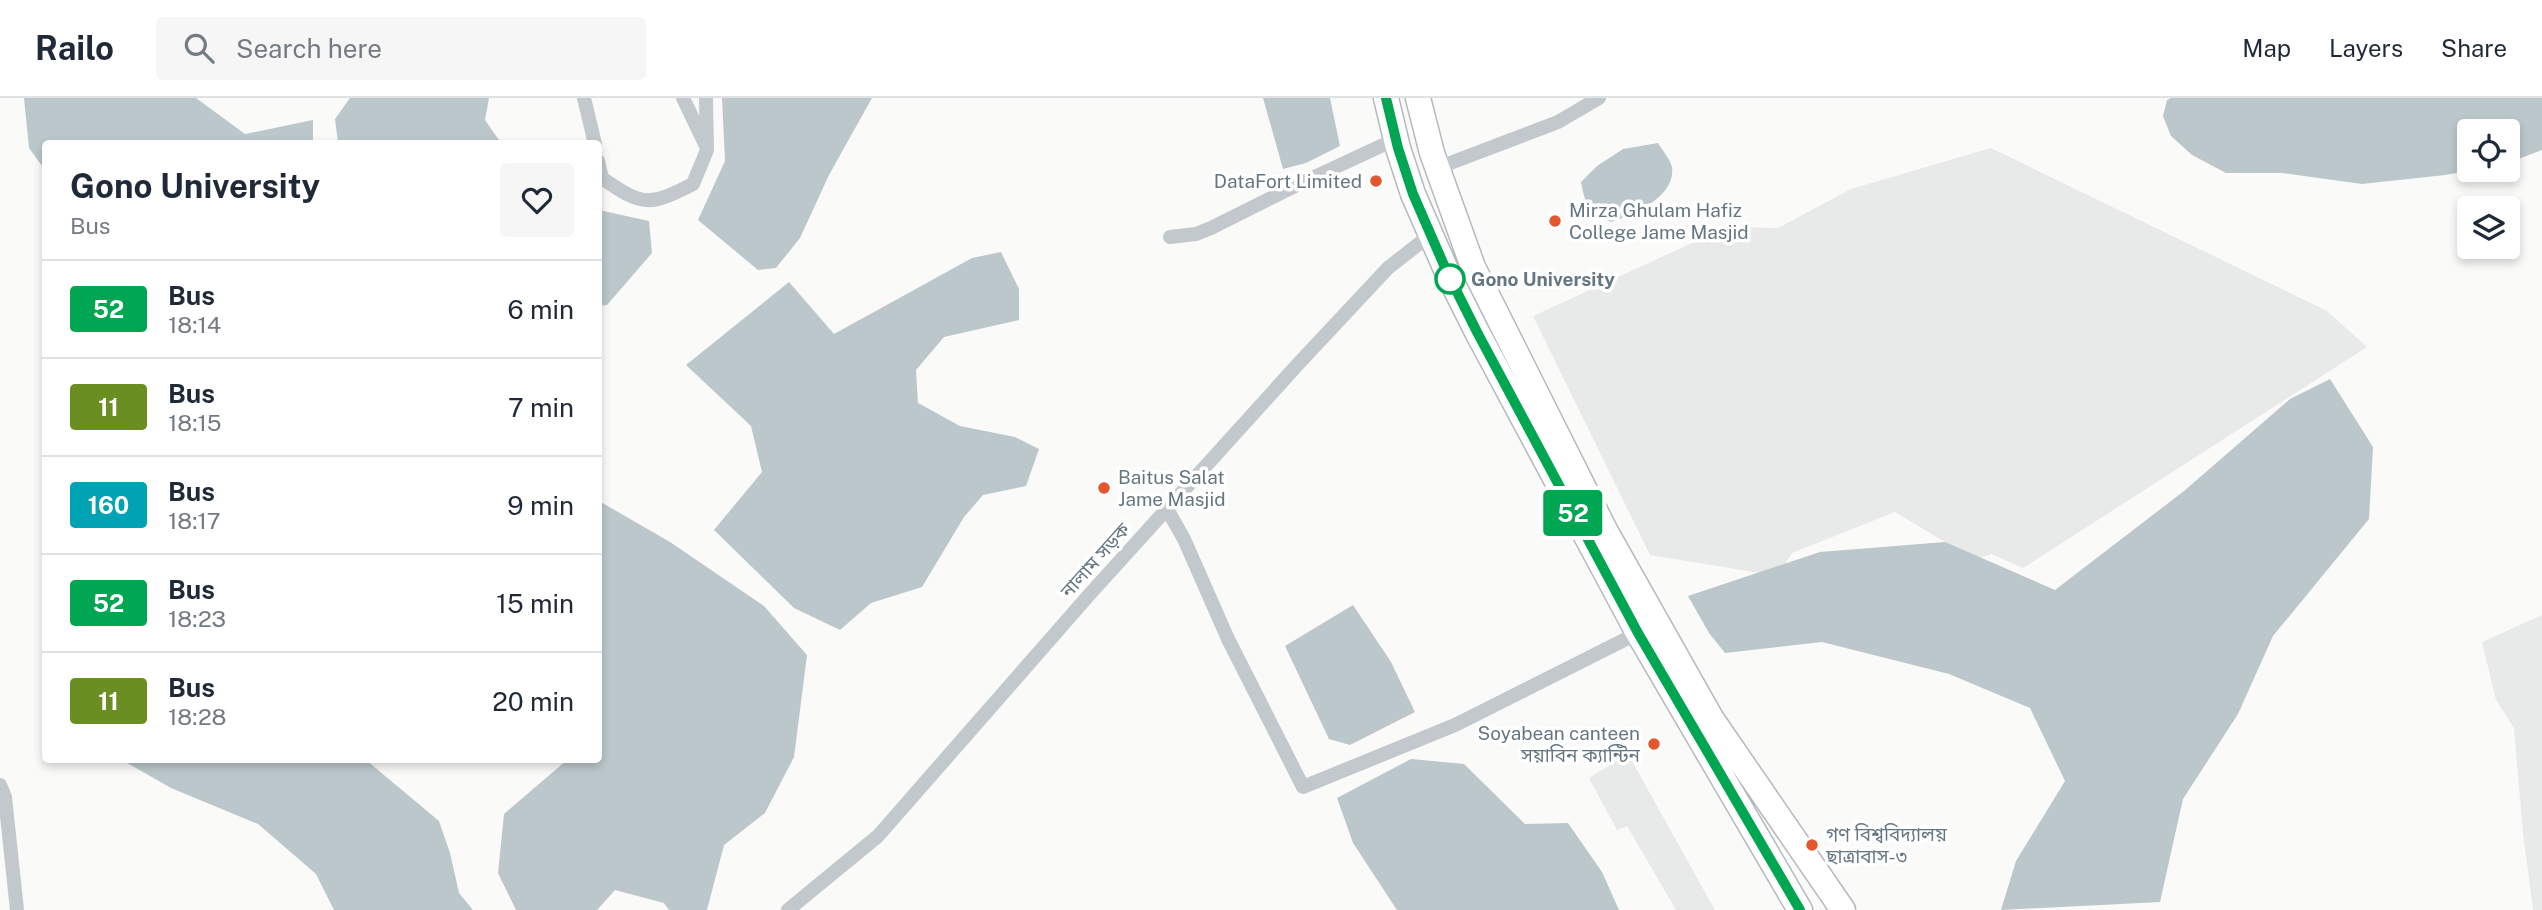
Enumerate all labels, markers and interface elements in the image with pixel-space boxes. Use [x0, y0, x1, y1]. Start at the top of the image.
search box [156, 17, 646, 80]
text: Railo [35, 29, 114, 67]
icon: search [180, 29, 218, 67]
text: Search here [236, 33, 382, 64]
text: Map [2242, 34, 2291, 62]
text: Layers [2329, 34, 2403, 62]
text: Share [2441, 34, 2507, 62]
map controls [2457, 119, 2520, 259]
button: locate [2457, 119, 2520, 182]
button: heart [500, 163, 574, 237]
text: Gono University [70, 167, 320, 205]
place label: DataFort Limited [1214, 170, 1362, 192]
marker: DataFort Limited [1368, 173, 1384, 189]
button: layers [2457, 196, 2520, 259]
place label: Mirza Ghulam Hafiz College Jame Masjid [1569, 199, 1749, 243]
text: Bus [70, 212, 110, 239]
marker: Mirza Ghulam Hafiz College Jame Masjid [1547, 213, 1563, 229]
marker: Gono University [1435, 264, 1465, 294]
place label: Gono University [1471, 268, 1615, 290]
text: Bus [168, 280, 215, 311]
text: 6 min [507, 294, 574, 325]
text: 52 [93, 295, 124, 323]
text: 18:14 [168, 311, 221, 338]
text: Bus [168, 378, 215, 409]
text: 7 min [508, 392, 574, 423]
text: 11 [98, 393, 119, 421]
text: 18:15 [168, 409, 222, 436]
place label: Baitus Salat Jame Masjid [1118, 466, 1226, 510]
text: Bus [168, 476, 215, 507]
marker: Baitus Salat Jame Masjid [1096, 480, 1112, 496]
text: 9 min [507, 490, 574, 521]
line badge: 52 [1542, 490, 1604, 536]
text: 160 [88, 491, 129, 519]
text: 52 [1557, 499, 1589, 527]
text: 18:17 [168, 507, 221, 534]
street label: নালাম সড়ক [1055, 518, 1135, 602]
text: Bus [168, 574, 215, 605]
text: 15 min [496, 588, 574, 619]
text: 52 [93, 589, 124, 617]
text: 18:23 [168, 605, 226, 632]
text: Bus [168, 672, 215, 703]
text: 20 min [492, 686, 574, 717]
text: 11 [98, 687, 119, 715]
text: 18:28 [168, 703, 227, 730]
place label: Soyabean canteen সয়াবিন ক্যান্টিন [1478, 722, 1641, 766]
marker: Soyabean canteen সয়াবিন ক্যান্টিন [1646, 736, 1662, 752]
place label: গণ বিশ্ববিদ্যালয় ছাত্রাবাস-৩ [1825, 823, 1948, 867]
marker: গণ বিশ্ববিদ্যালয় ছাত্রাবাস-৩ [1804, 837, 1820, 853]

